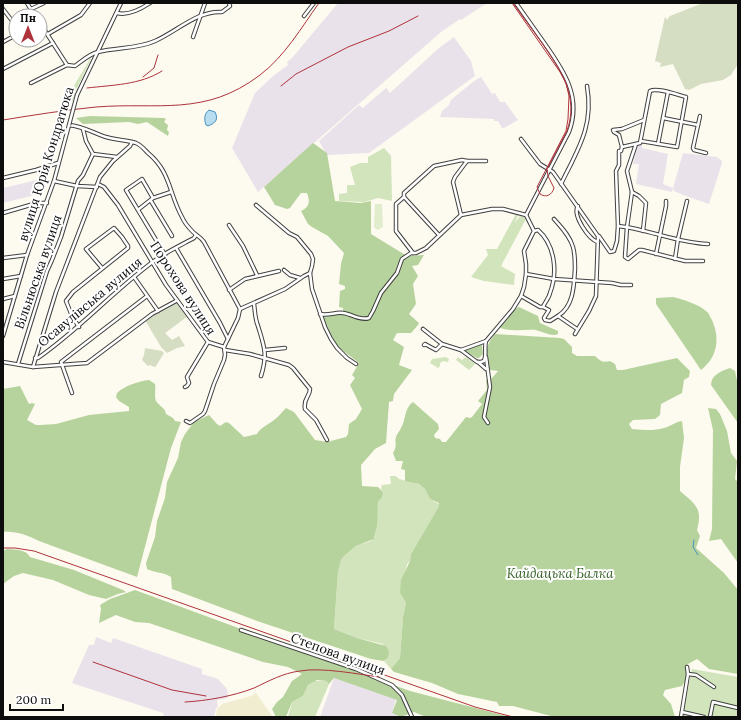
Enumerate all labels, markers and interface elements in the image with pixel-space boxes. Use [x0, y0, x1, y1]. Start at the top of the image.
north arrow [8, 8, 48, 48]
text: Пн [20, 11, 36, 25]
street label: вулиця Юрія Кондратюка [14, 84, 78, 243]
street label: Вільнюська вулиця [10, 213, 66, 331]
street label: Порохова вулиця [146, 238, 220, 338]
street label: Осавулівська вулиця [34, 253, 146, 351]
park label: Кайдацька Балка [507, 565, 614, 582]
street label: Степова вулиця [288, 629, 388, 679]
scale bar [10, 686, 63, 712]
text: 200 m [16, 692, 52, 707]

